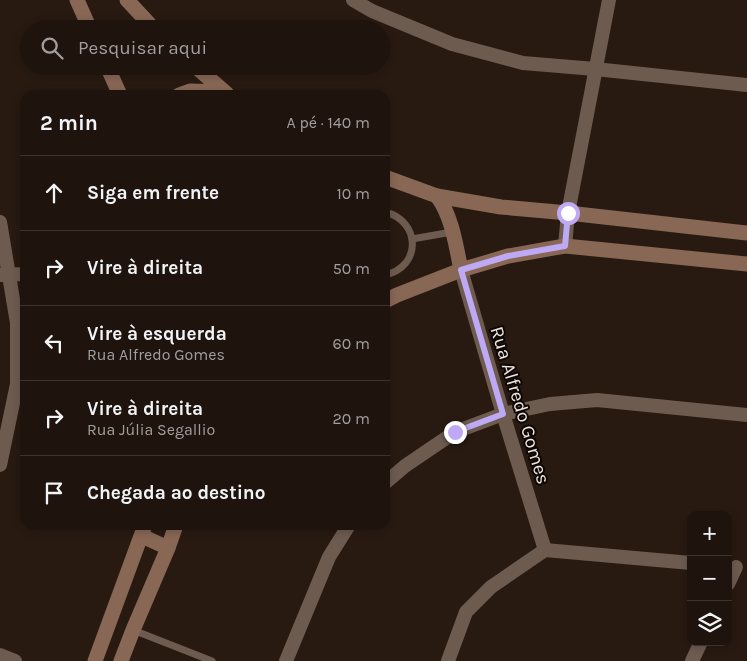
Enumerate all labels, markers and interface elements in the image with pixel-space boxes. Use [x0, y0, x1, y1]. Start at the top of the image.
search box [20, 20, 390, 75]
icon: search [38, 34, 66, 62]
text: Pesquisar aqui [78, 37, 207, 59]
text: 2 min [40, 111, 98, 135]
text: A pé · 140 m [286, 113, 370, 132]
icon: ahead [40, 179, 68, 207]
text: Siga em frente [87, 182, 219, 204]
text: 10 m [336, 184, 370, 203]
route start [557, 202, 580, 225]
icon: right [40, 254, 68, 282]
text: Vire à direita [87, 257, 203, 279]
text: 50 m [333, 259, 370, 278]
text: Vire à esquerda [87, 323, 227, 345]
street label: Rua Alfredo Gomes [486, 324, 555, 487]
icon: left [40, 329, 68, 357]
text: 60 m [333, 334, 370, 353]
text: Rua Alfredo Gomes [87, 345, 225, 364]
text: Vire à direita [87, 398, 203, 420]
icon: right [40, 404, 68, 432]
text: 20 m [332, 409, 370, 428]
text: Rua Júlia Segallio [87, 420, 215, 439]
route end [444, 421, 467, 444]
icon: arrive [40, 479, 68, 507]
text: Chegada ao destino [87, 482, 265, 504]
map controls [687, 511, 732, 646]
button: + [687, 511, 732, 556]
button: − [687, 556, 732, 601]
button: layers [687, 601, 732, 646]

